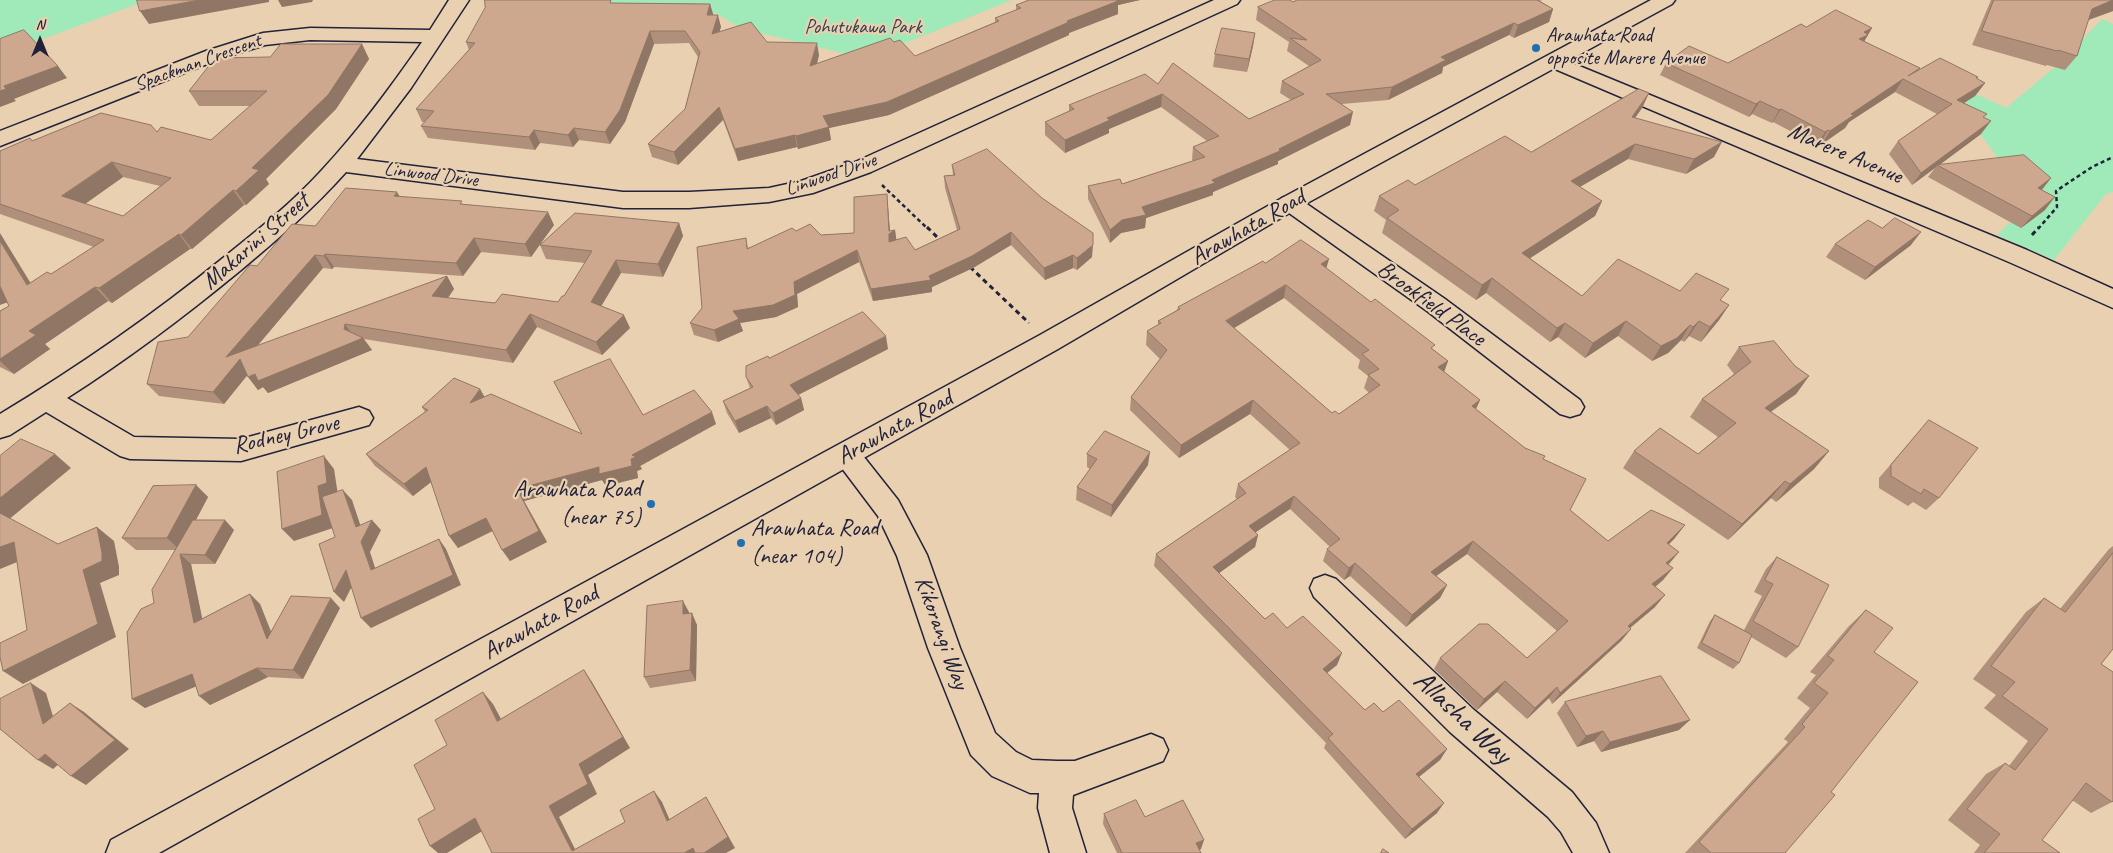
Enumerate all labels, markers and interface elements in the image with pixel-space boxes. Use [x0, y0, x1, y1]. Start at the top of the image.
north arrow [15, 15, 65, 65]
text: N [36, 16, 44, 33]
park label: Pohutukawa Park [804, 16, 922, 40]
place label: Arawhata Road opposite Marere Avenue [1546, 24, 1705, 71]
street label: Spackman Crescent [131, 29, 265, 97]
marker: Arawhata Road opposite Marere Avenue [1530, 42, 1542, 54]
street label: Marere Avenue [1783, 117, 1907, 191]
street label: Linwood Drive [782, 148, 880, 202]
street label: Linwood Drive [383, 157, 479, 193]
street label: Arawhata Road [1186, 184, 1310, 272]
street label: Makarini Street [196, 188, 316, 296]
street label: Brookfield Place [1371, 255, 1491, 353]
street label: Arawhata Road [832, 384, 958, 472]
street label: Rodney Grove [230, 409, 342, 461]
place label: Arawhata Road (near 75) [513, 476, 641, 532]
marker: Arawhata Road (near 75) [645, 498, 657, 510]
place label: Arawhata Road (near 104) [751, 515, 879, 571]
marker: Arawhata Road (near 104) [735, 537, 747, 549]
street label: Kikorangi Way [907, 573, 975, 693]
street label: Arawhata Road [478, 579, 604, 667]
street label: Allasha Way [1406, 664, 1518, 772]

